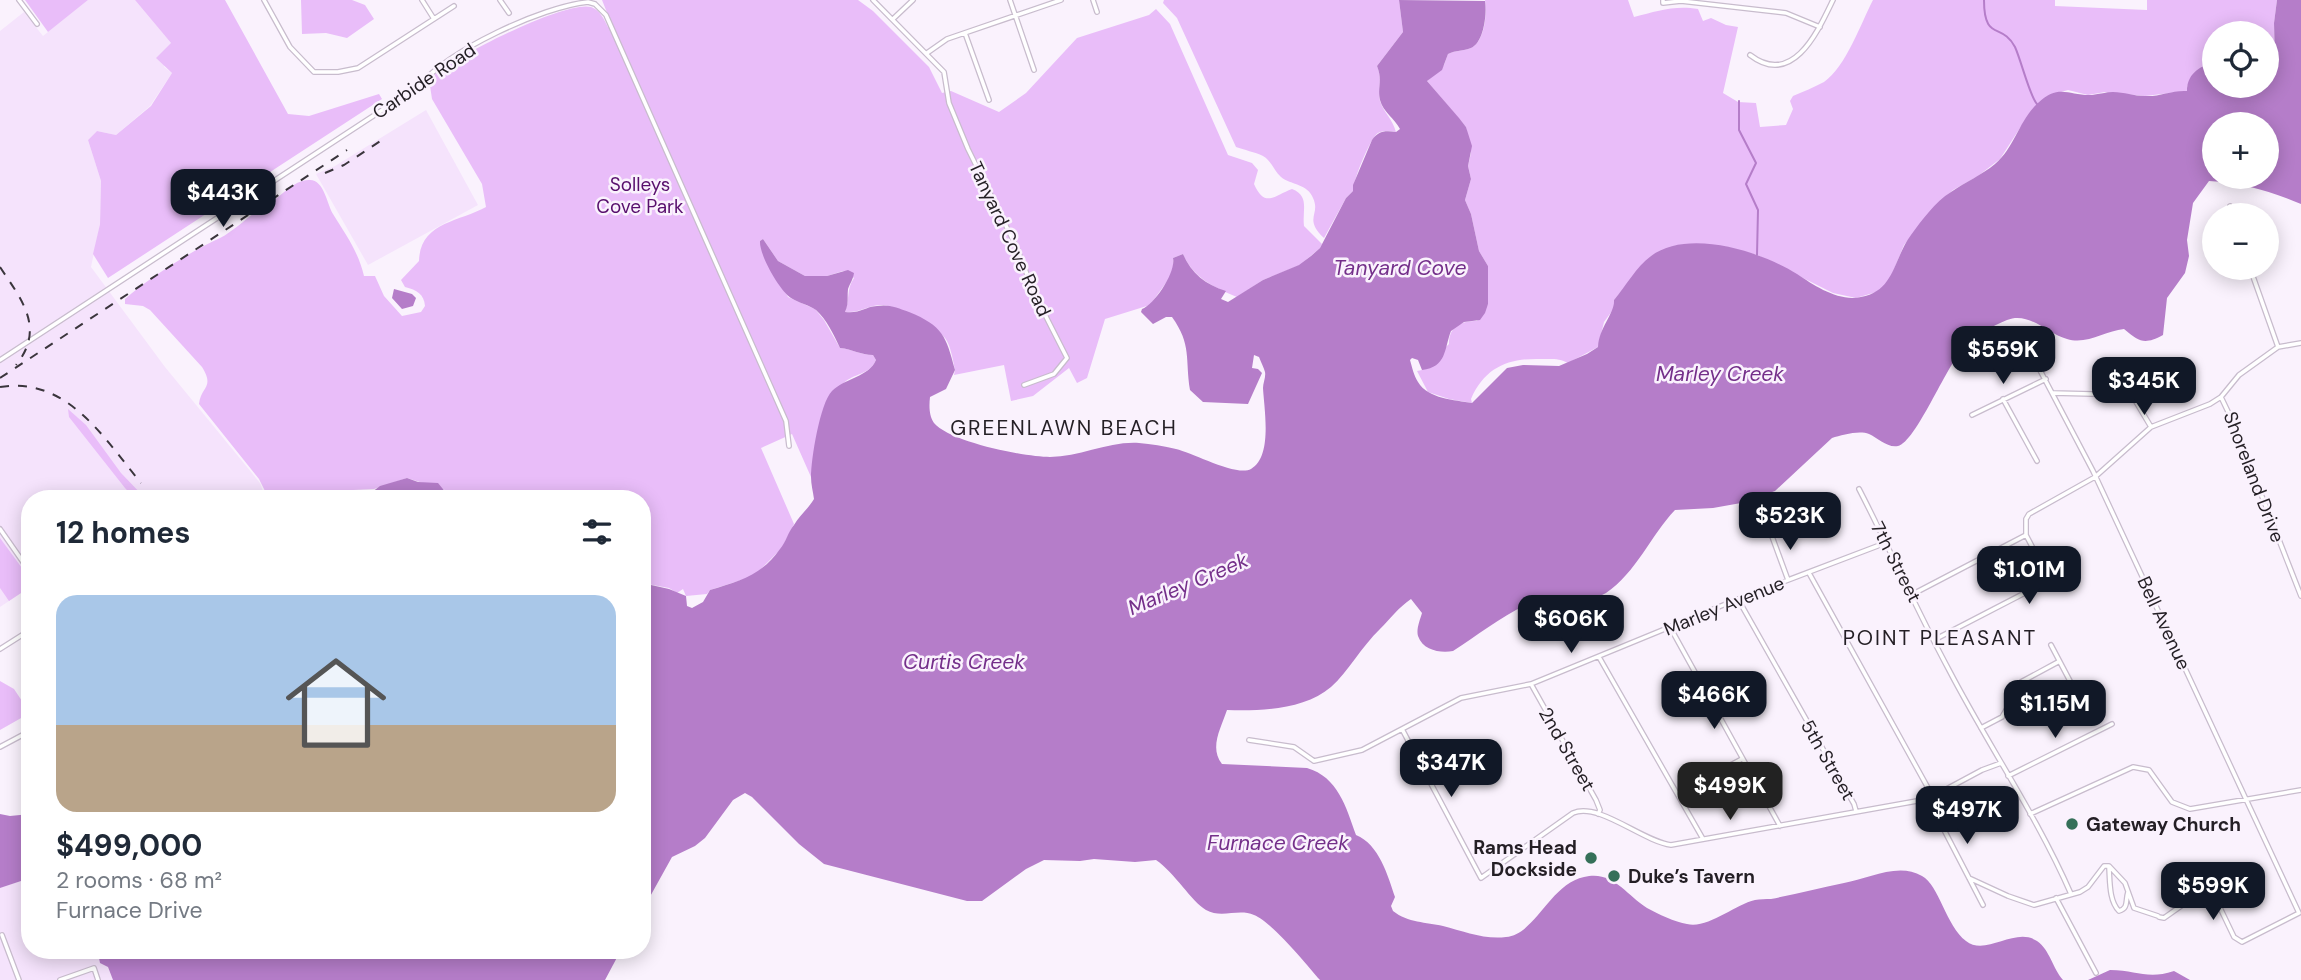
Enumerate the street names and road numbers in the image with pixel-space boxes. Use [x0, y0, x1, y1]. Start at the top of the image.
street label: Carbide Road [368, 37, 480, 125]
street label: Tanyard Cove Road [963, 157, 1057, 321]
street label: Shoreland Drive [2218, 408, 2290, 546]
street label: 7th Street [1865, 517, 1927, 607]
street label: Marley Avenue [1660, 570, 1788, 642]
street label: Bell Avenue [2131, 572, 2197, 674]
street label: 2nd Street [1533, 703, 1601, 795]
street label: 5th Street [1795, 715, 1861, 805]

